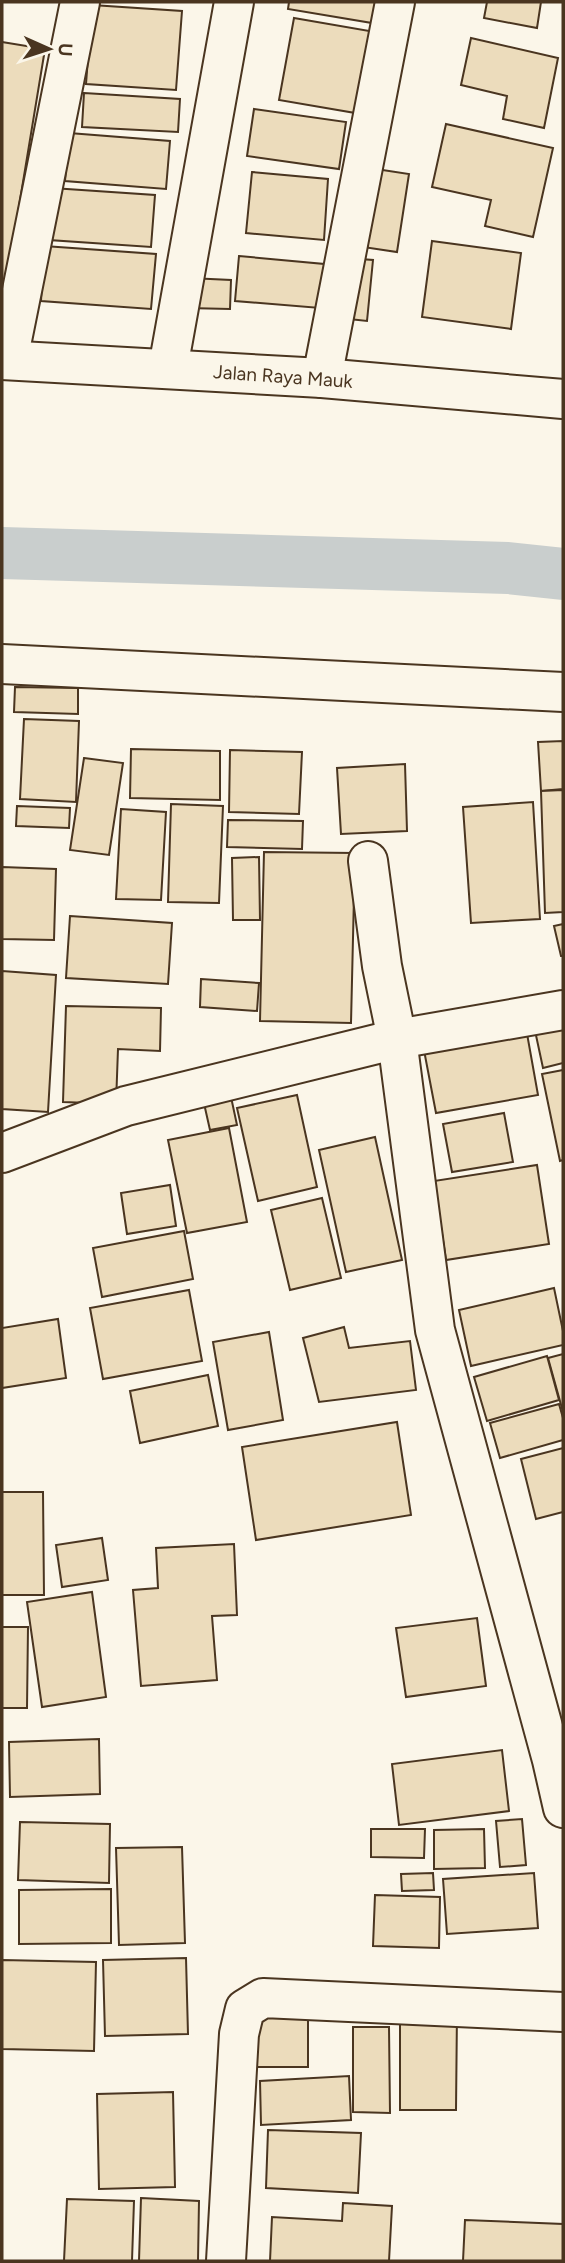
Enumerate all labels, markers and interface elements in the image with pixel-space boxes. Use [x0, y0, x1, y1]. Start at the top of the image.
north arrow [14, 14, 84, 84]
text: U [54, 43, 77, 57]
street label: Jalan Raya Mauk [212, 360, 354, 393]

